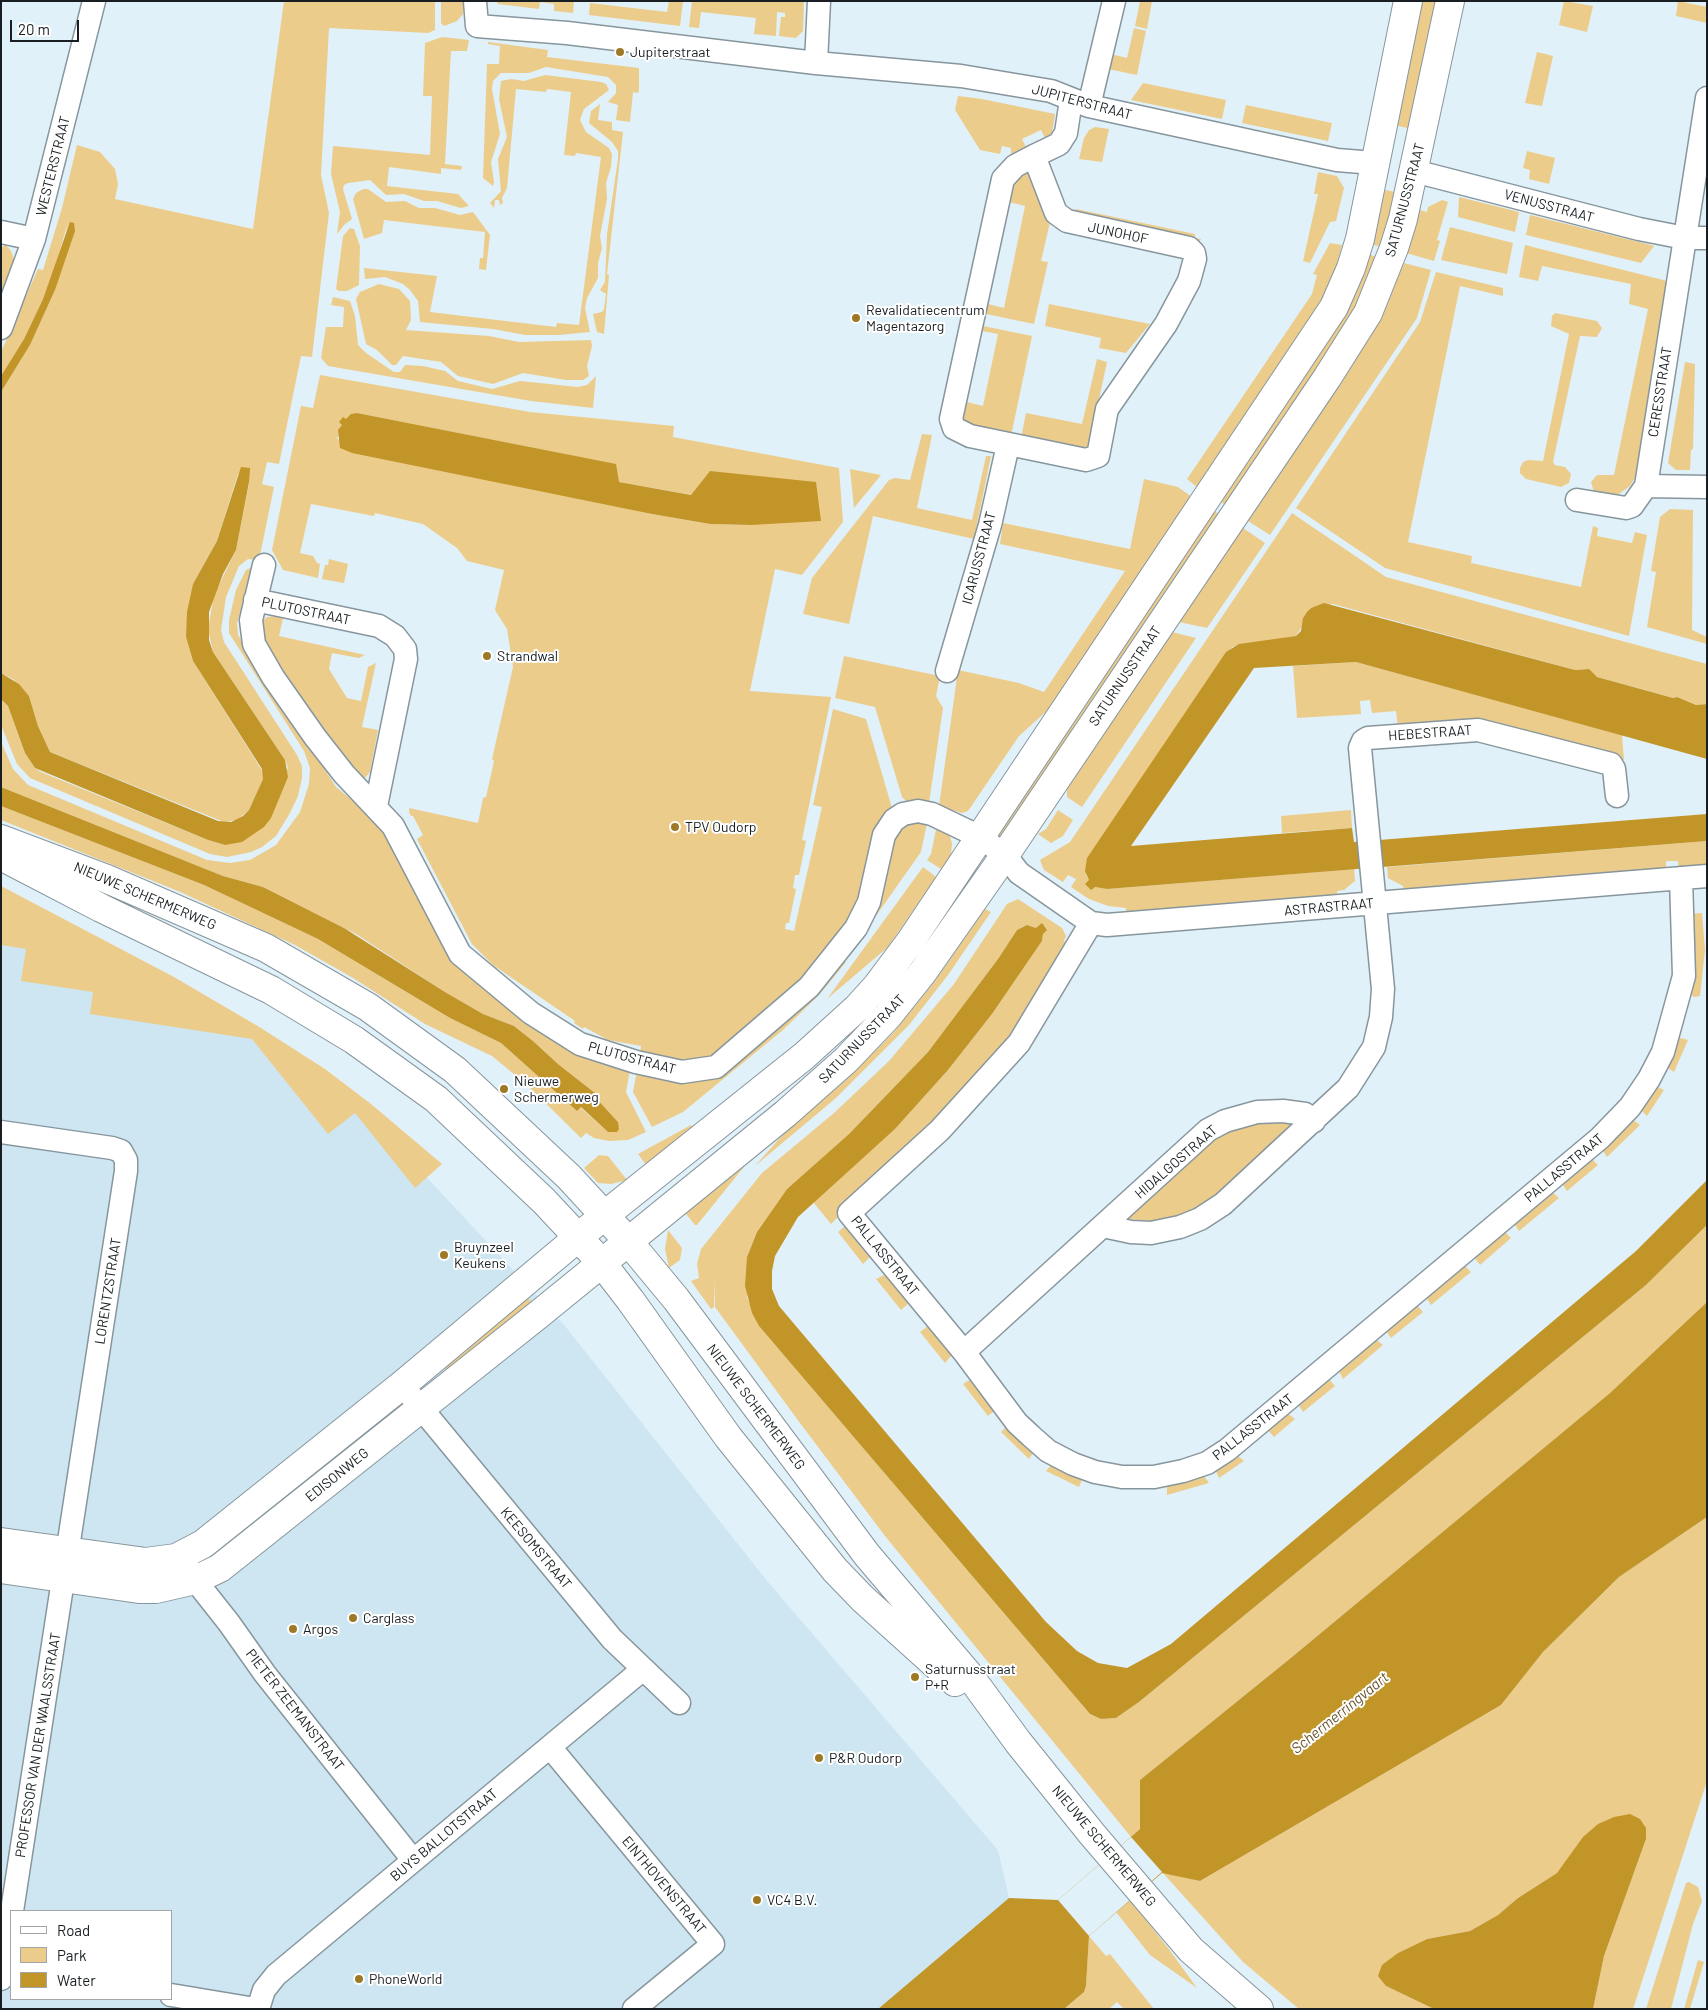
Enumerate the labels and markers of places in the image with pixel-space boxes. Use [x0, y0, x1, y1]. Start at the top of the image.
place label: Jupiterstraat [630, 44, 711, 60]
marker: Jupiterstraat [614, 46, 626, 58]
place label: Revalidatiecentrum Magentazorg [866, 302, 985, 334]
marker: Revalidatiecentrum Magentazorg [850, 312, 862, 324]
place label: Strandwal [497, 648, 558, 664]
marker: Strandwal [481, 650, 493, 662]
place label: TPV Oudorp [685, 819, 756, 835]
marker: TPV Oudorp [669, 821, 681, 833]
place label: Nieuwe Schermerweg [514, 1073, 599, 1106]
marker: Nieuwe Schermerweg [498, 1083, 510, 1095]
place label: Bruynzeel Keukens [454, 1239, 514, 1272]
marker: Bruynzeel Keukens [438, 1249, 450, 1261]
place label: Carglass [363, 1610, 415, 1626]
marker: Carglass [347, 1612, 359, 1624]
place label: Argos [303, 1621, 338, 1637]
marker: Argos [287, 1623, 299, 1635]
place label: Saturnusstraat P+R [925, 1661, 1016, 1694]
marker: Saturnusstraat P+R [909, 1671, 921, 1683]
place label: P&R Oudorp [829, 1750, 902, 1766]
marker: P&R Oudorp [813, 1752, 825, 1764]
place label: VC4 B.V. [767, 1892, 818, 1908]
marker: VC4 B.V. [751, 1894, 763, 1906]
place label: PhoneWorld [369, 1971, 442, 1987]
marker: PhoneWorld [353, 1973, 365, 1985]

